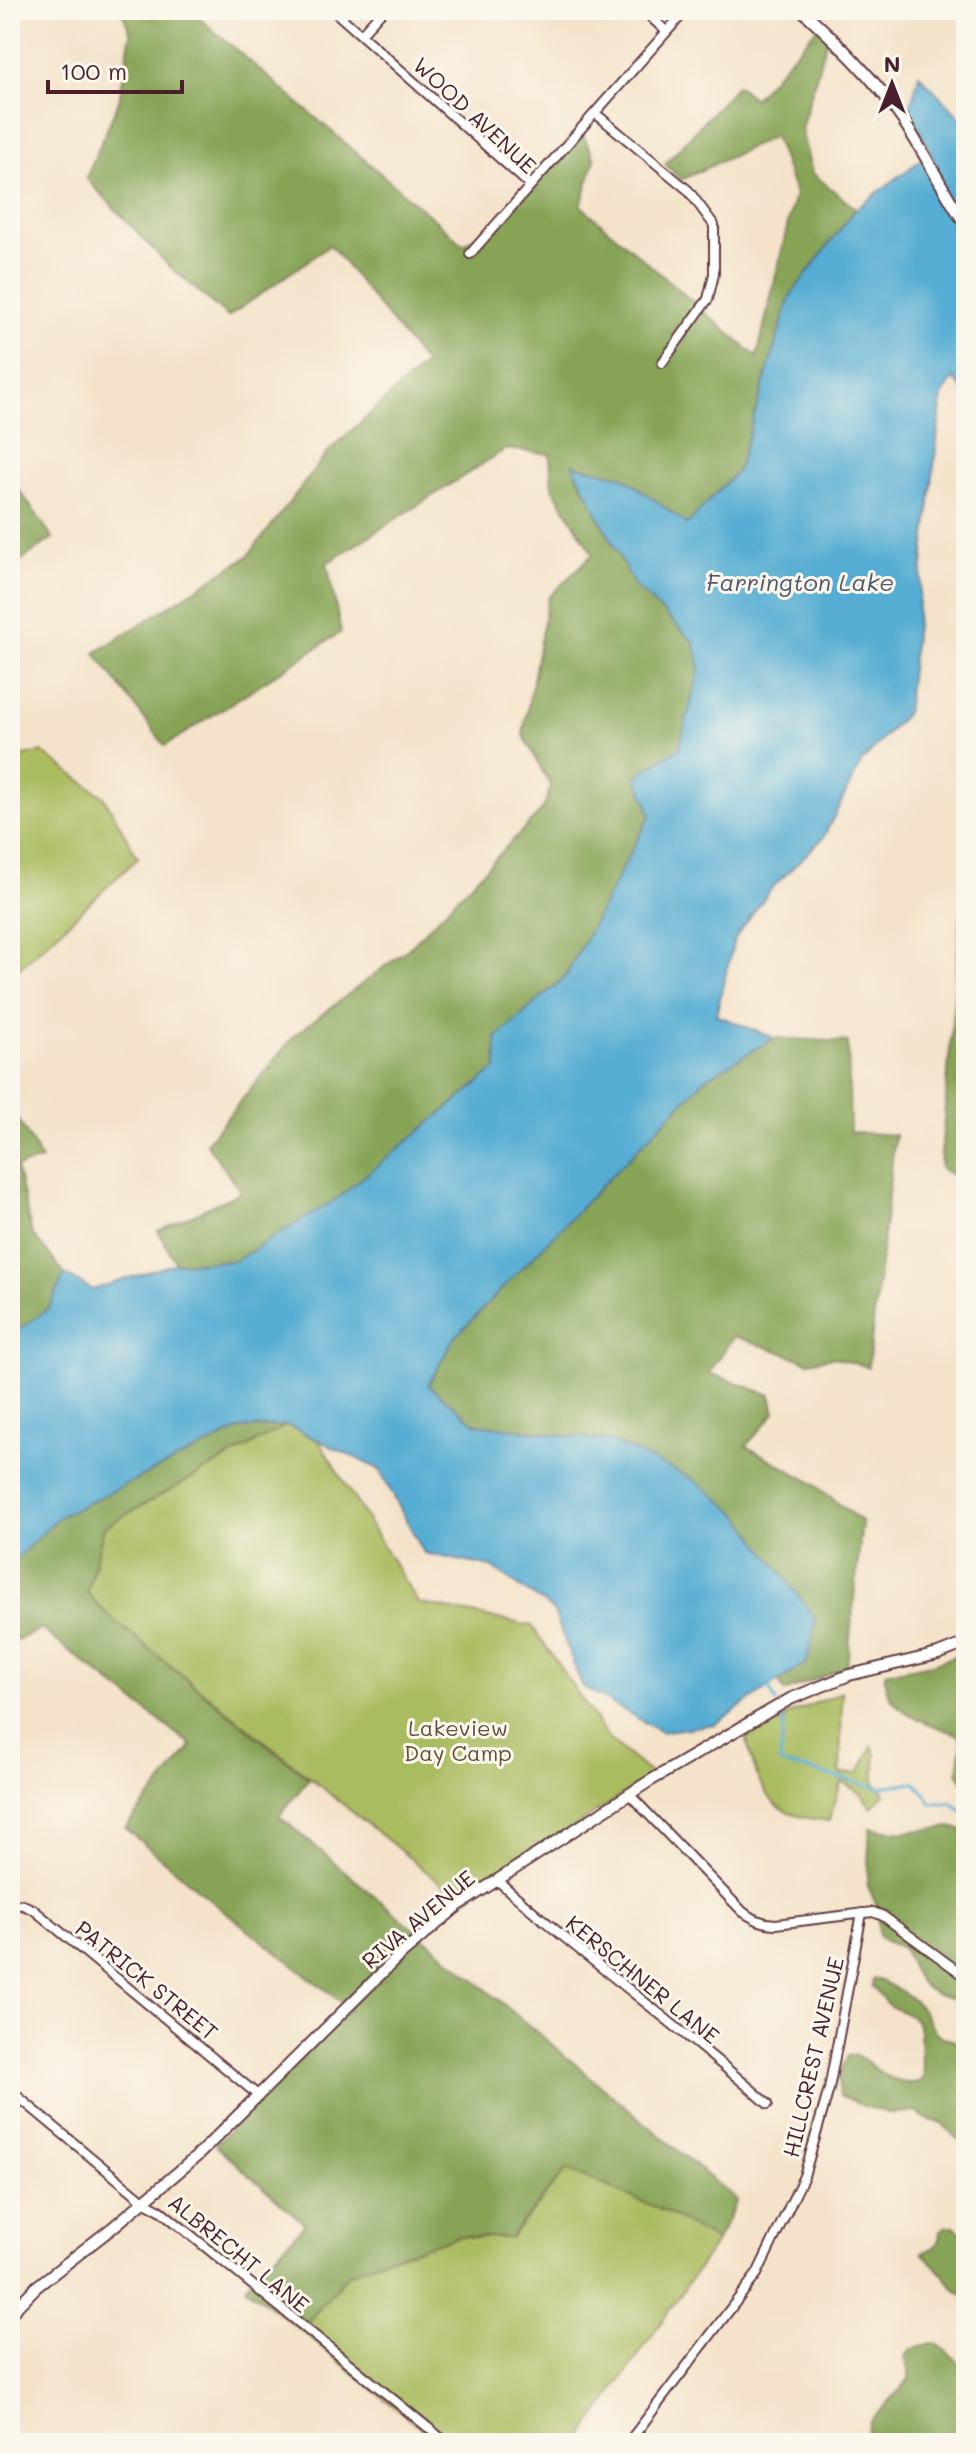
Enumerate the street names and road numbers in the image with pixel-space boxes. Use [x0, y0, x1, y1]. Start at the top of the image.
street label: WOOD AVENUE [407, 50, 543, 180]
street label: RIVA AVENUE [355, 1863, 481, 1975]
street label: KERSCHNER LANE [560, 1908, 726, 2050]
street label: PATRICK STREET [70, 1914, 224, 2046]
street label: HILLCREST AVENUE [776, 1954, 850, 2160]
street label: ALBRECHT LANE [162, 2187, 316, 2319]

